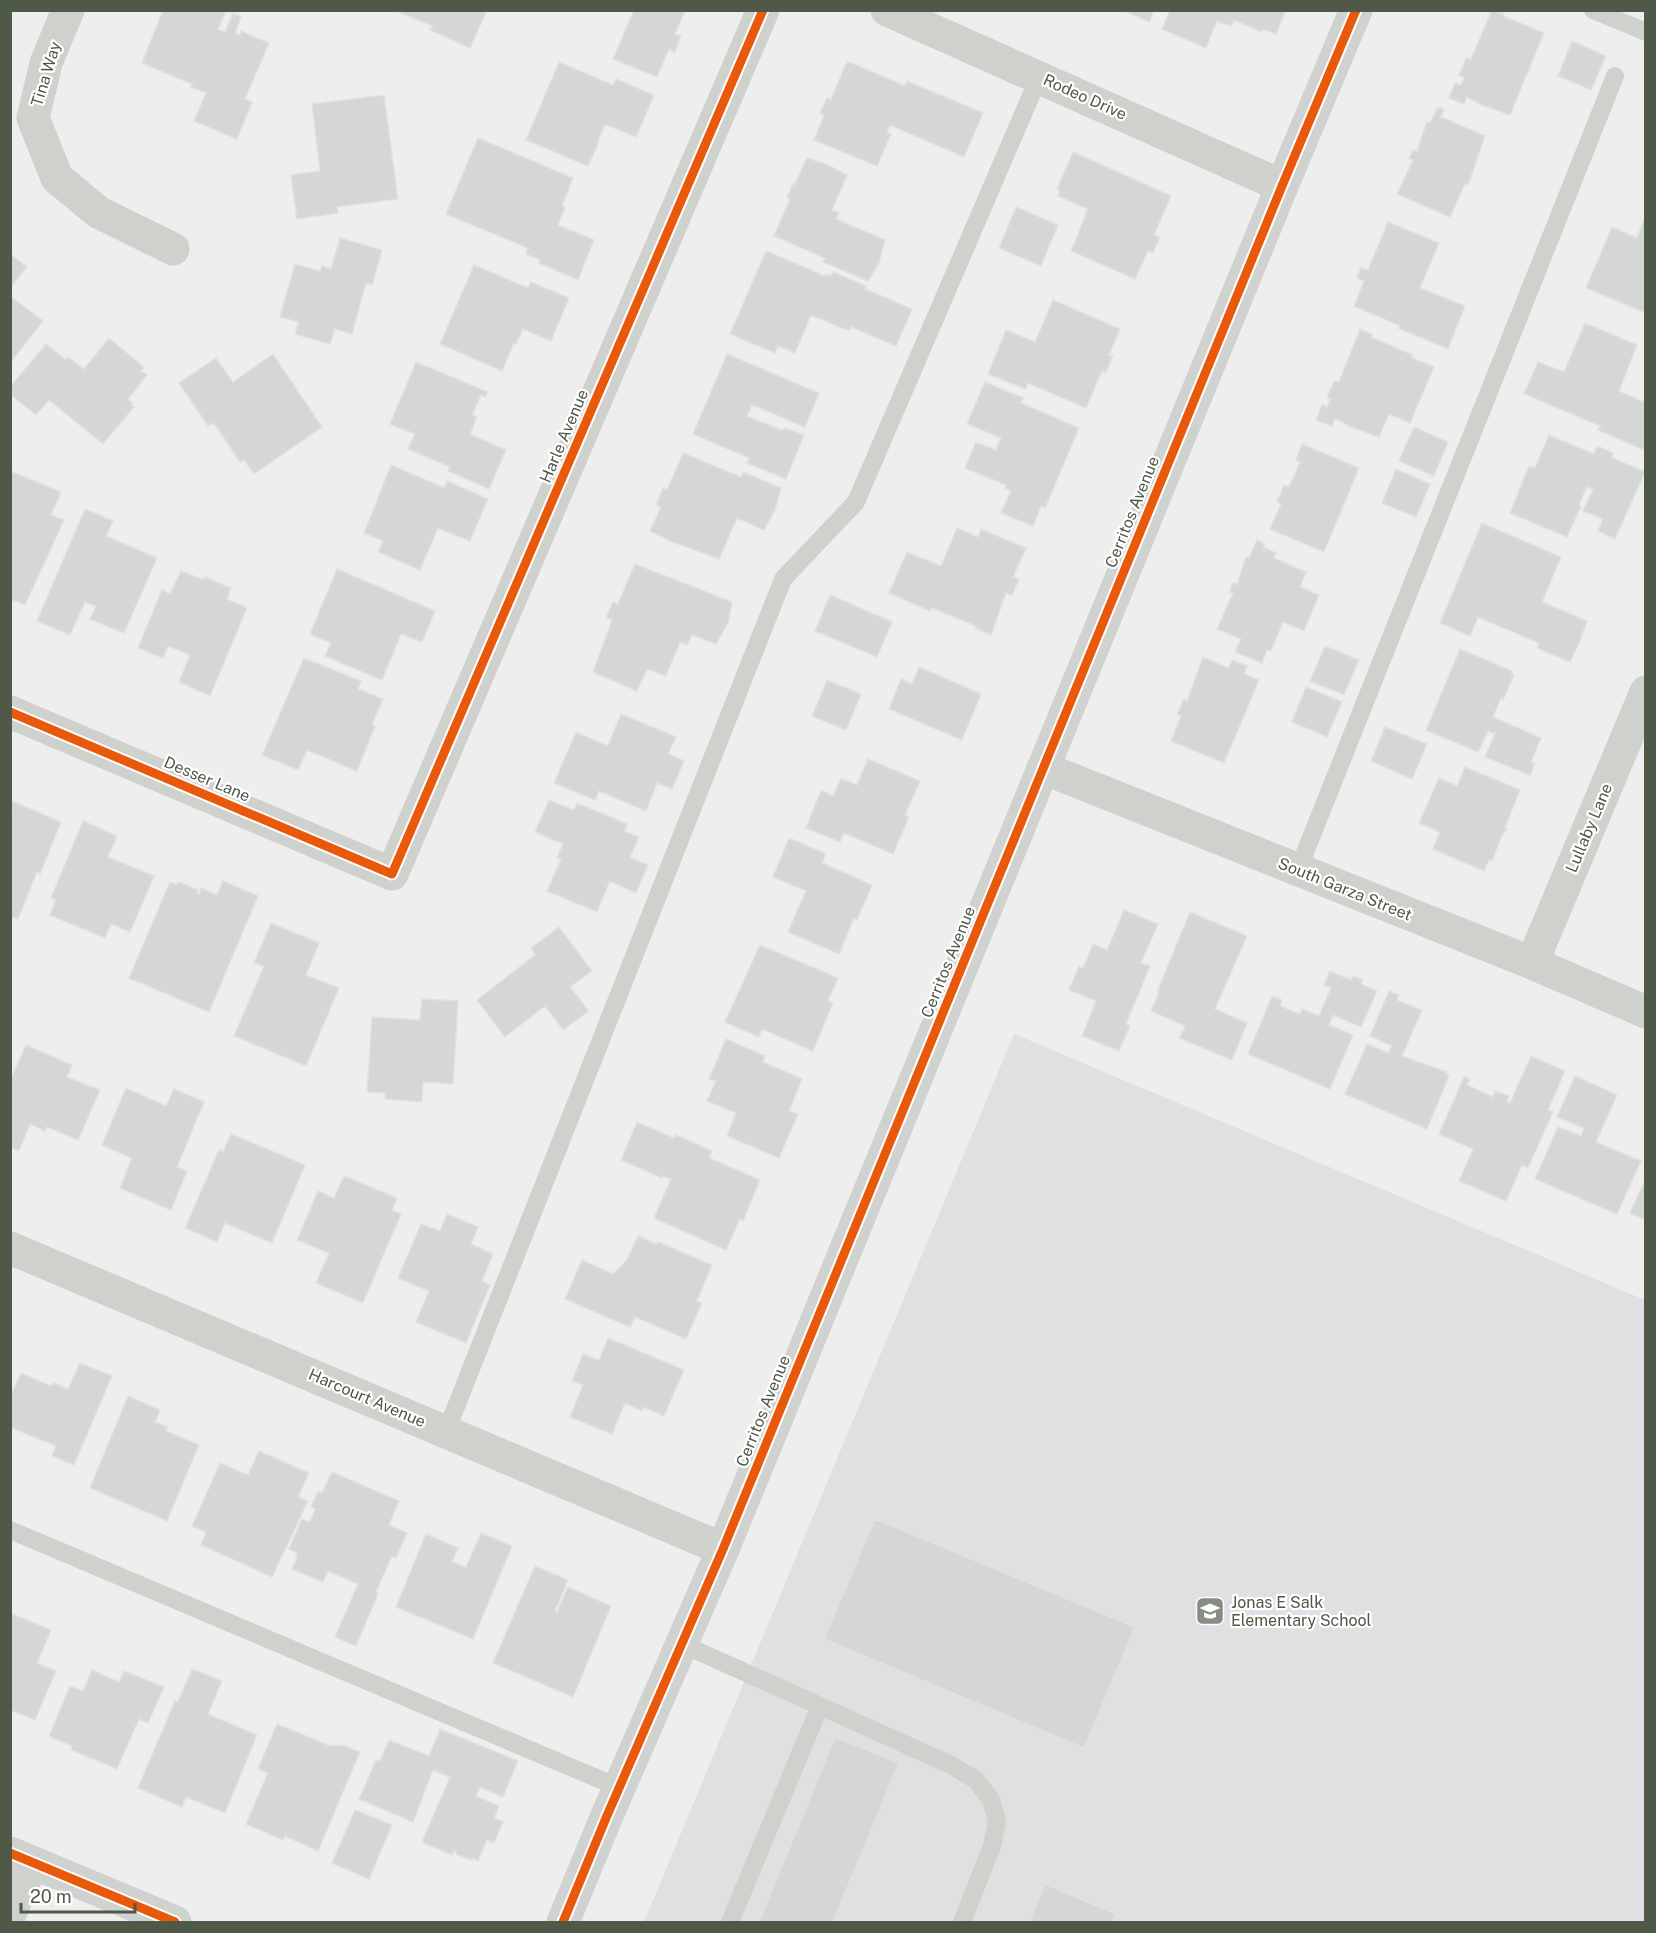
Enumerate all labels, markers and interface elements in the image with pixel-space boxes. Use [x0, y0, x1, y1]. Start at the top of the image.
street label: Tina Way [27, 39, 65, 109]
street label: Rodeo Drive [1040, 70, 1130, 124]
street label: Harle Avenue [536, 386, 592, 486]
street label: Cerritos Avenue [1101, 454, 1163, 570]
street label: Desser Lane [161, 752, 253, 806]
street label: Lullaby Lane [1562, 781, 1616, 875]
street label: South Garza Street [1275, 853, 1415, 925]
street label: Cerritos Avenue [917, 904, 979, 1020]
street label: Cerritos Avenue [732, 1353, 794, 1469]
street label: Harcourt Avenue [306, 1365, 428, 1431]
place label: Jonas E Salk Elementary School [1231, 1593, 1372, 1630]
school or university icon: Jonas E Salk Elementary School [1194, 1595, 1226, 1627]
scale bar [21, 1876, 135, 1914]
text: 20 m [30, 1886, 72, 1907]

